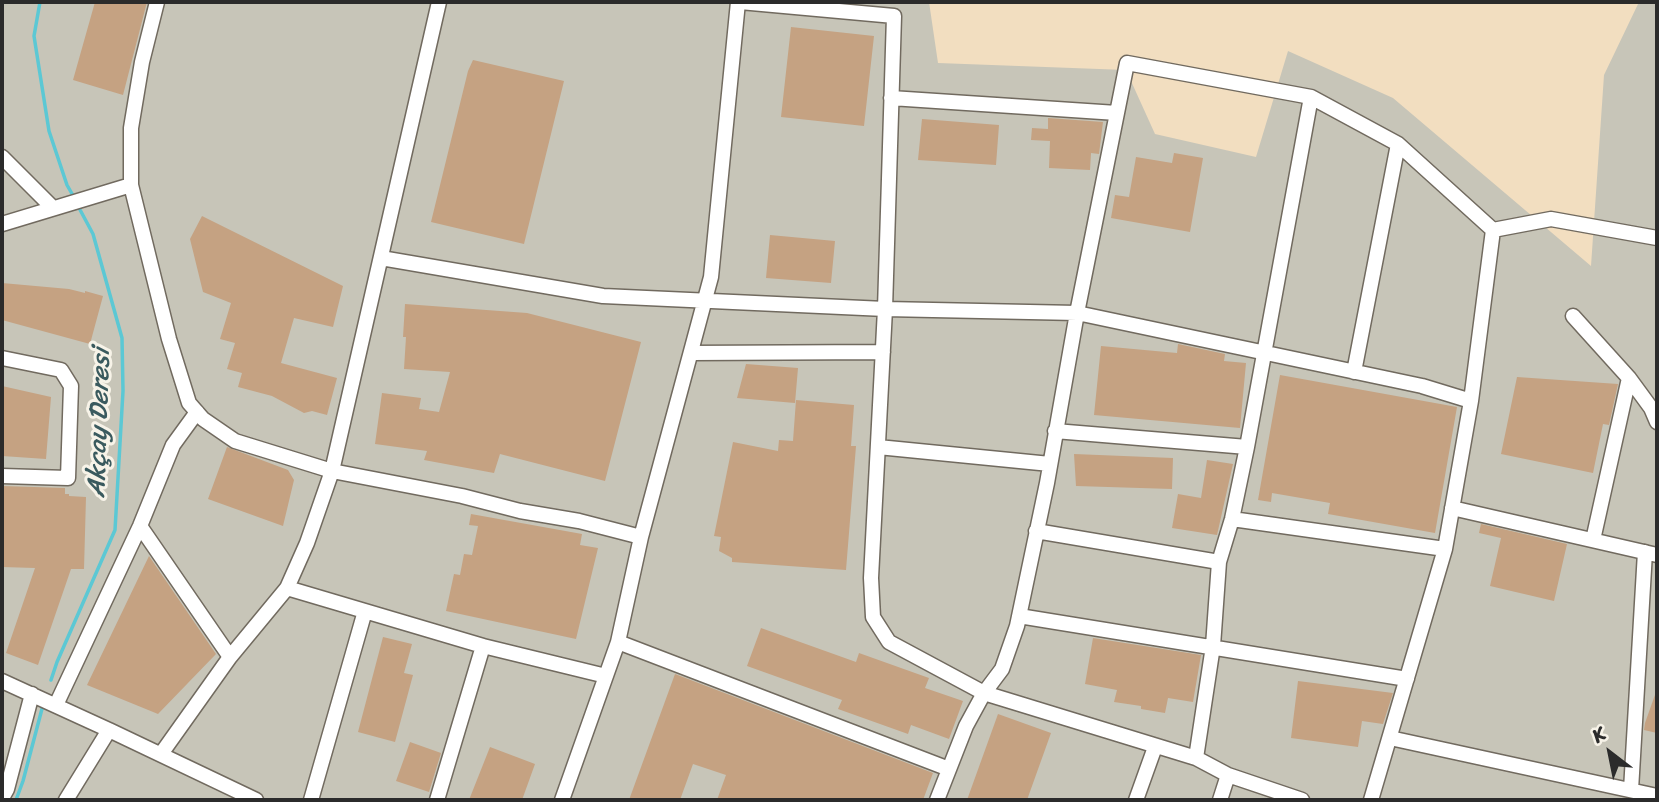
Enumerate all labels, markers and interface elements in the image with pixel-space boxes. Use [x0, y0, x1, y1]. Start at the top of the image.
water label: Akçay Deresi [82, 348, 118, 498]
north arrow [1575, 718, 1645, 788]
text: K [1585, 718, 1612, 752]

